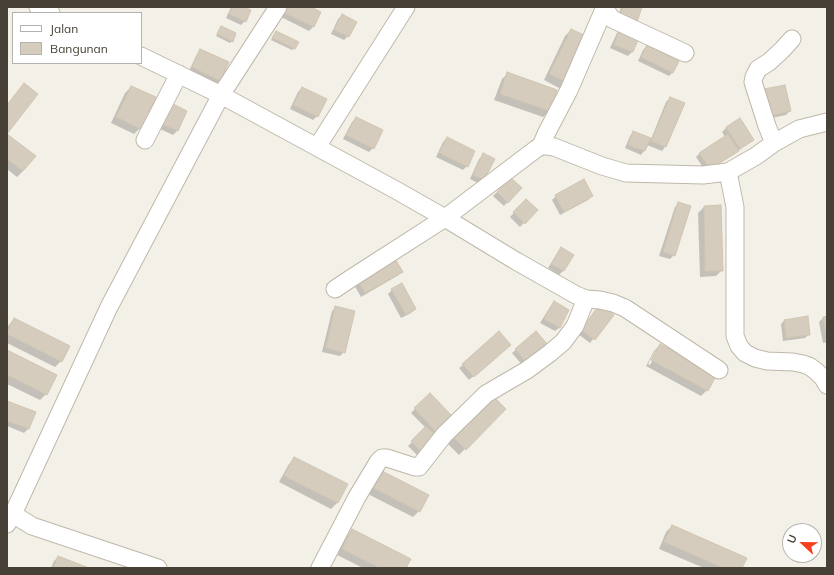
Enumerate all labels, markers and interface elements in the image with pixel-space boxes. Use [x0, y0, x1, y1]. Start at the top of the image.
legend [12, 12, 142, 64]
text: Jalan [50, 21, 78, 36]
text: Bangunan [50, 41, 108, 56]
north arrow [782, 523, 822, 563]
text: U [784, 532, 800, 545]

